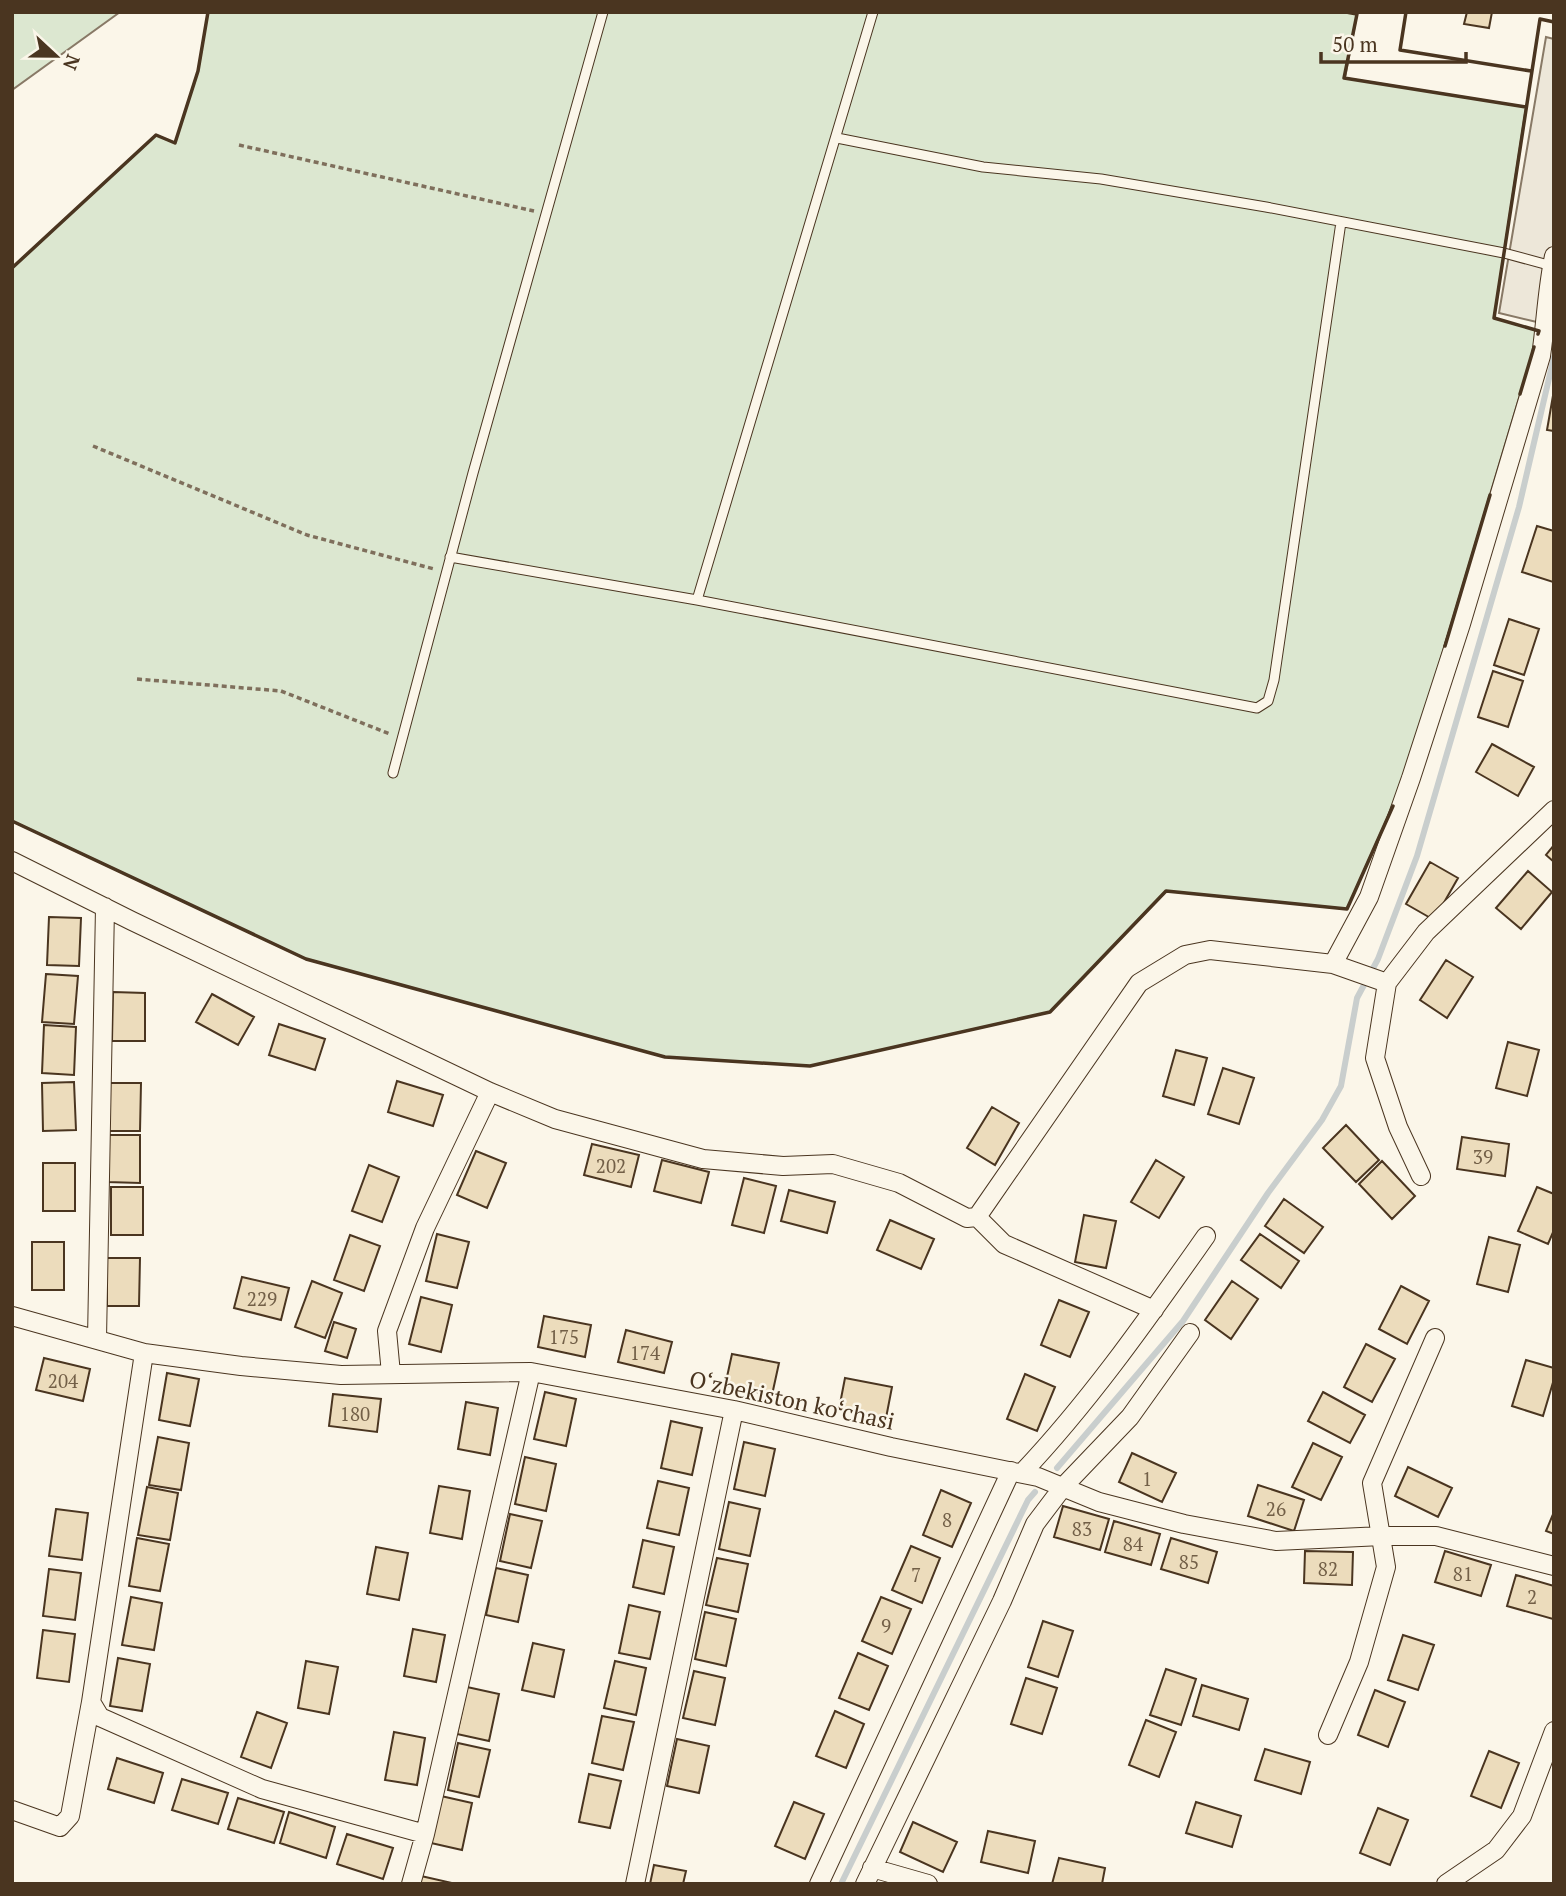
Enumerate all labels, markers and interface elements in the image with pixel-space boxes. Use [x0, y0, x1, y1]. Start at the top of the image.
north arrow [21, 21, 91, 91]
scale bar [1321, 21, 1466, 65]
text: 50 m [1332, 30, 1378, 58]
text: N [58, 51, 87, 74]
house number: 39 [1473, 1144, 1493, 1169]
house number: 202 [596, 1153, 626, 1178]
house number: 229 [247, 1286, 277, 1311]
house number: 175 [549, 1324, 579, 1349]
house number: 174 [630, 1340, 661, 1365]
street label: O‘zbekiston ko‘chasi [687, 1363, 898, 1437]
house number: 204 [48, 1368, 79, 1393]
house number: 180 [340, 1401, 370, 1426]
house number: 1 [1142, 1466, 1152, 1491]
house number: 26 [1266, 1496, 1286, 1521]
house number: 8 [942, 1507, 952, 1532]
house number: 83 [1072, 1516, 1092, 1541]
house number: 84 [1123, 1531, 1144, 1556]
house number: 85 [1179, 1549, 1199, 1574]
house number: 82 [1318, 1556, 1338, 1581]
house number: 81 [1453, 1561, 1473, 1586]
house number: 7 [911, 1562, 921, 1587]
house number: 2 [1527, 1584, 1537, 1609]
house number: 9 [881, 1613, 891, 1638]

